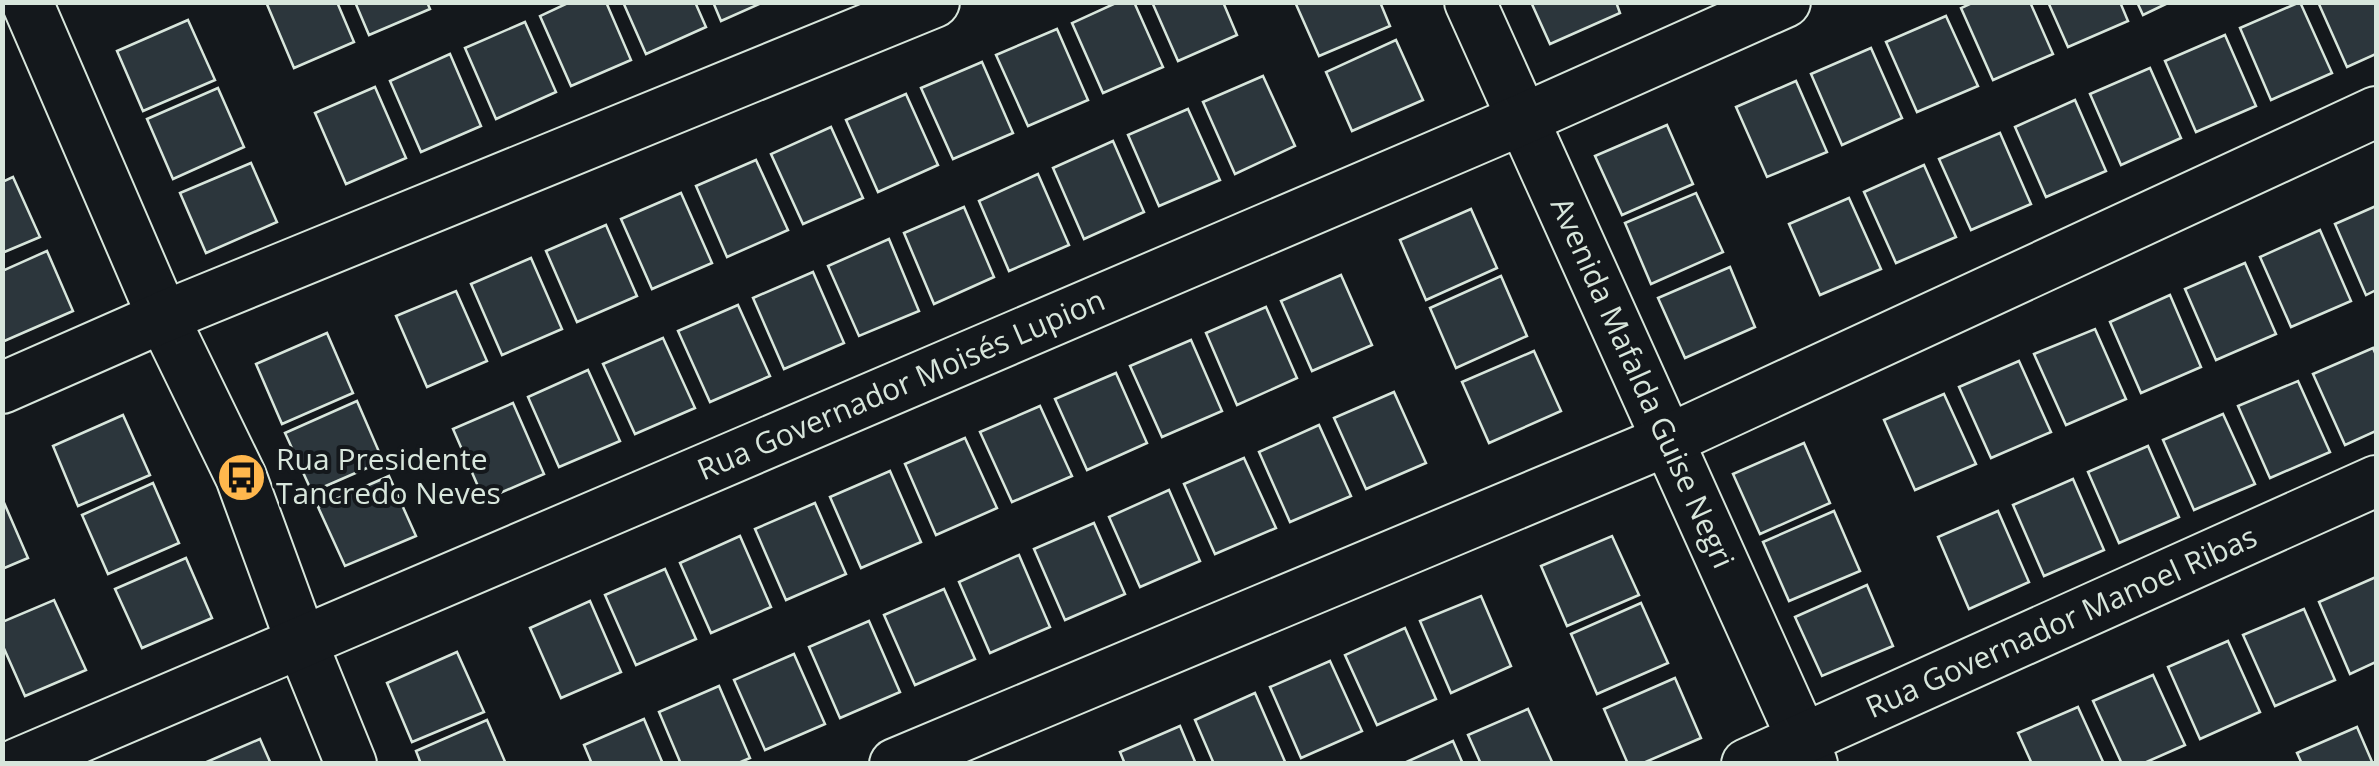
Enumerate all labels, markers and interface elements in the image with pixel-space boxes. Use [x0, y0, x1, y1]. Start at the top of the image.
street label: Avenida Mafalda Guise Negri [1542, 190, 1745, 574]
street label: Rua Governador Moisés Lupion [691, 279, 1111, 489]
place label: Rua Presidente Tancredo Neves [276, 438, 501, 513]
bus stop icon: Rua Presidente Tancredo Neves [215, 451, 267, 503]
street label: Rua Governador Manoel Ribas [1859, 515, 2263, 727]

